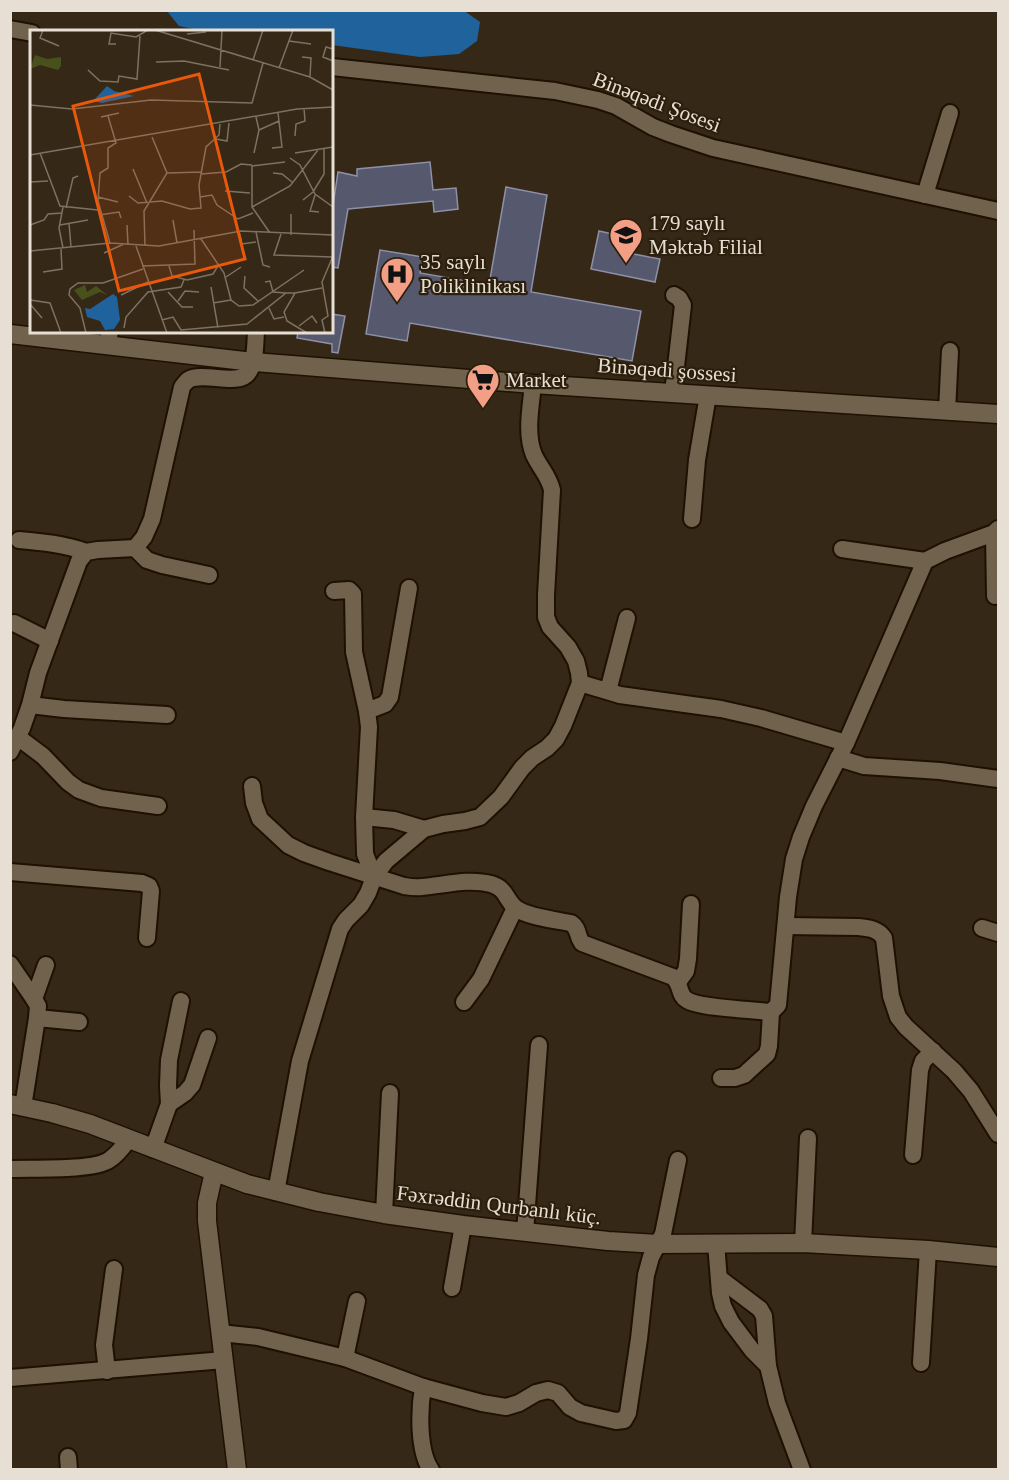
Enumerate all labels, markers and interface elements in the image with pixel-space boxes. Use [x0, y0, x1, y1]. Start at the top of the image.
inset map [30, 30, 333, 333]
street label: Binəqədi Şosesi [590, 67, 724, 137]
place label: 179 saylı Məktəb Filial [649, 211, 763, 259]
school or university icon: 179 saylı Məktəb Filial [608, 217, 644, 264]
place label: 35 saylı Poliklinikası [420, 250, 526, 298]
hospital icon: 35 saylı Poliklinikası [379, 256, 415, 303]
street label: Binəqədi şossesi [597, 353, 738, 387]
supermarket icon: Market [465, 362, 501, 409]
place label: Market [506, 368, 567, 392]
street label: Fəxrəddin Qurbanlı küç. [395, 1181, 603, 1229]

